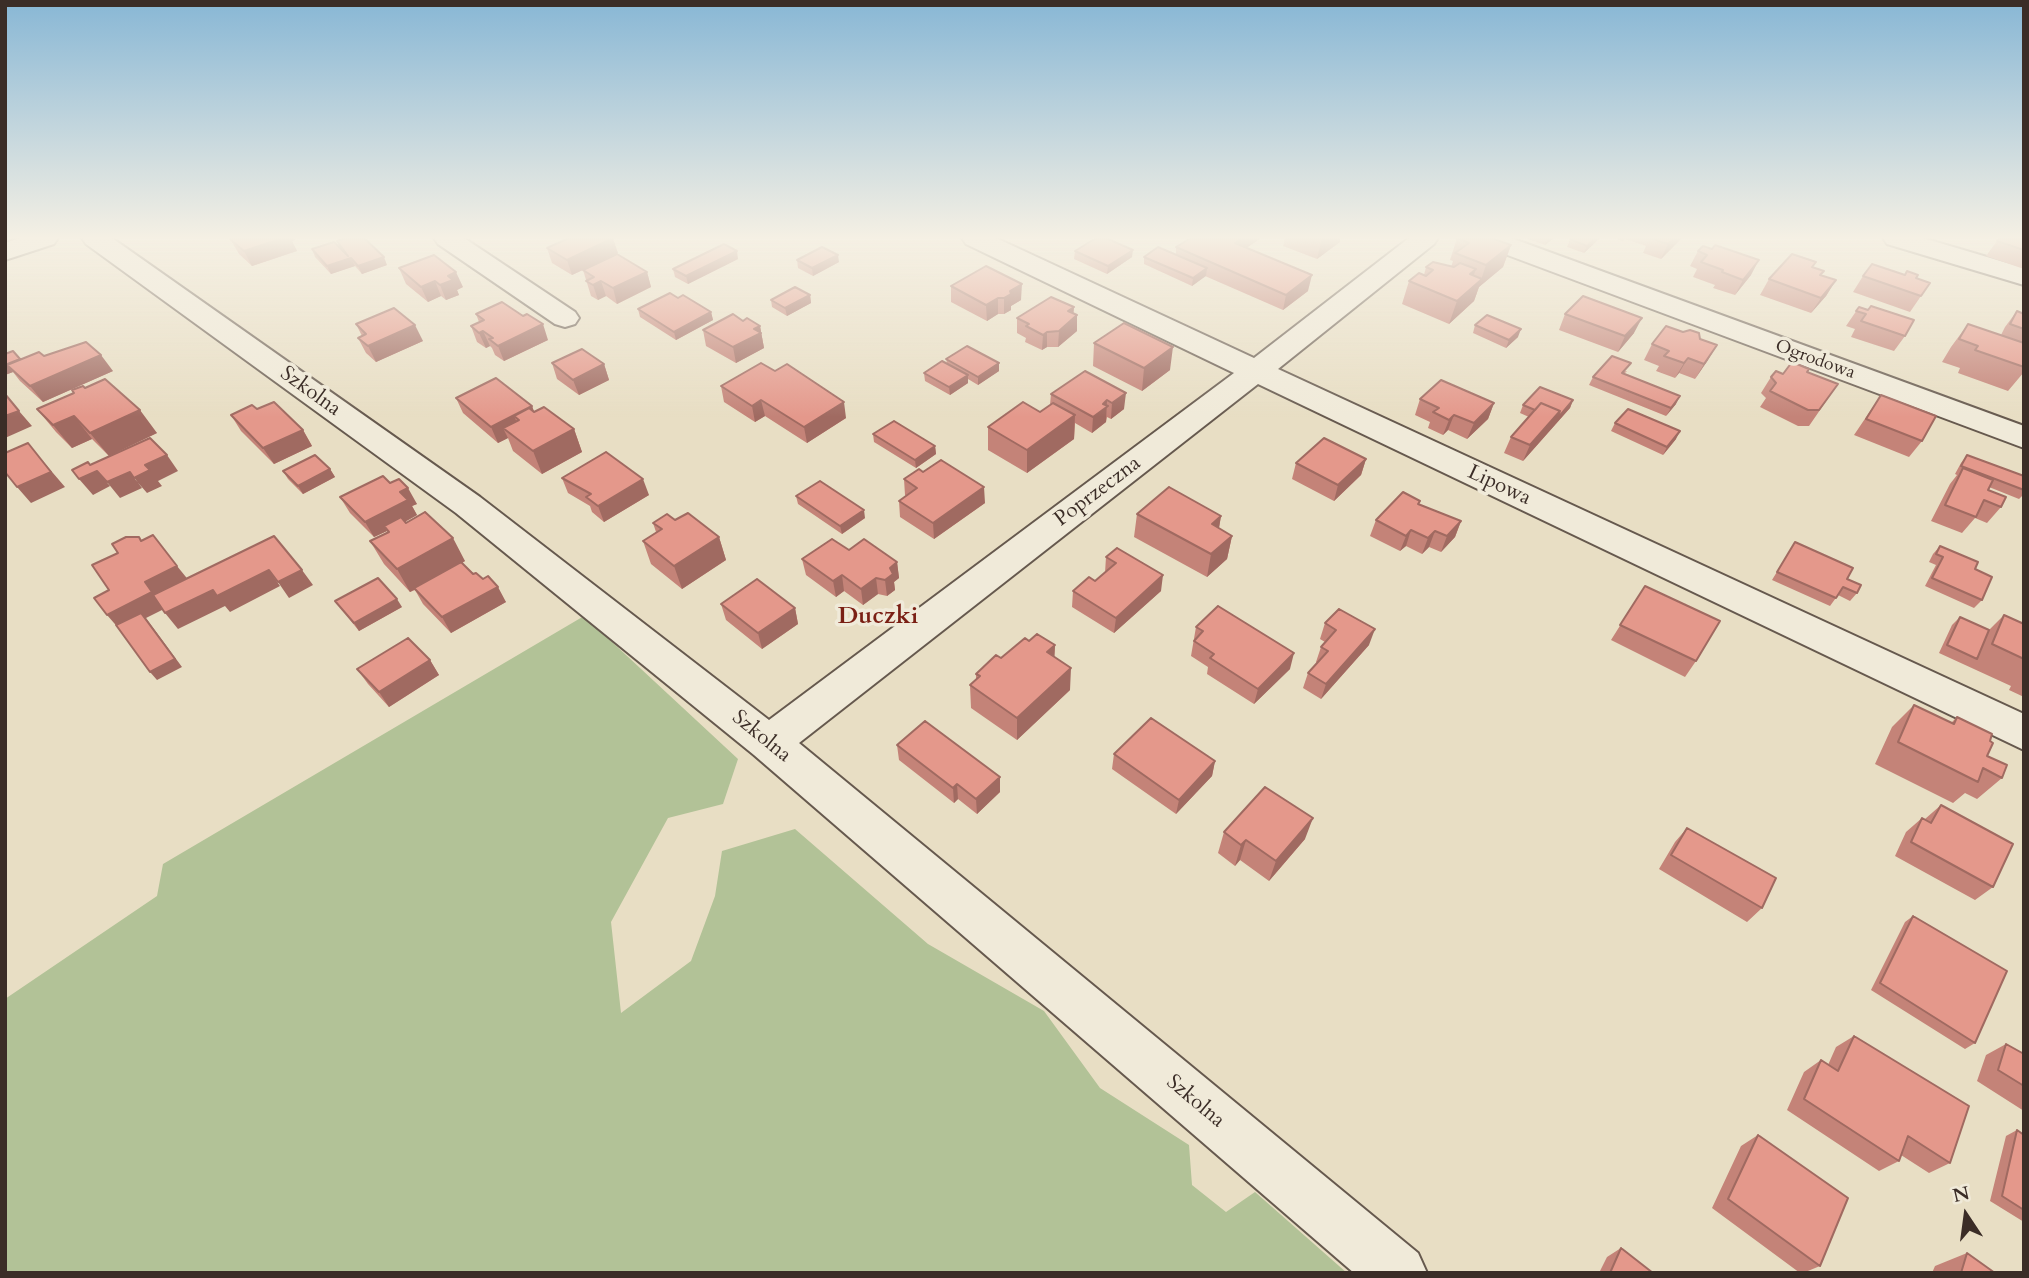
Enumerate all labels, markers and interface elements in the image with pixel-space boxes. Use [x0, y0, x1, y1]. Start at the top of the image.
street label: Ogrodowa [1772, 336, 1858, 384]
street label: Szkolna [275, 362, 345, 422]
street label: Poprzeczna [1050, 451, 1146, 533]
street label: Lipowa [1463, 460, 1535, 512]
district label: Duczki [838, 603, 918, 631]
street label: Szkolna [726, 706, 796, 768]
street label: Szkolna [1161, 1070, 1229, 1134]
north arrow [1931, 1180, 2001, 1250]
text: N [1950, 1180, 1972, 1209]

